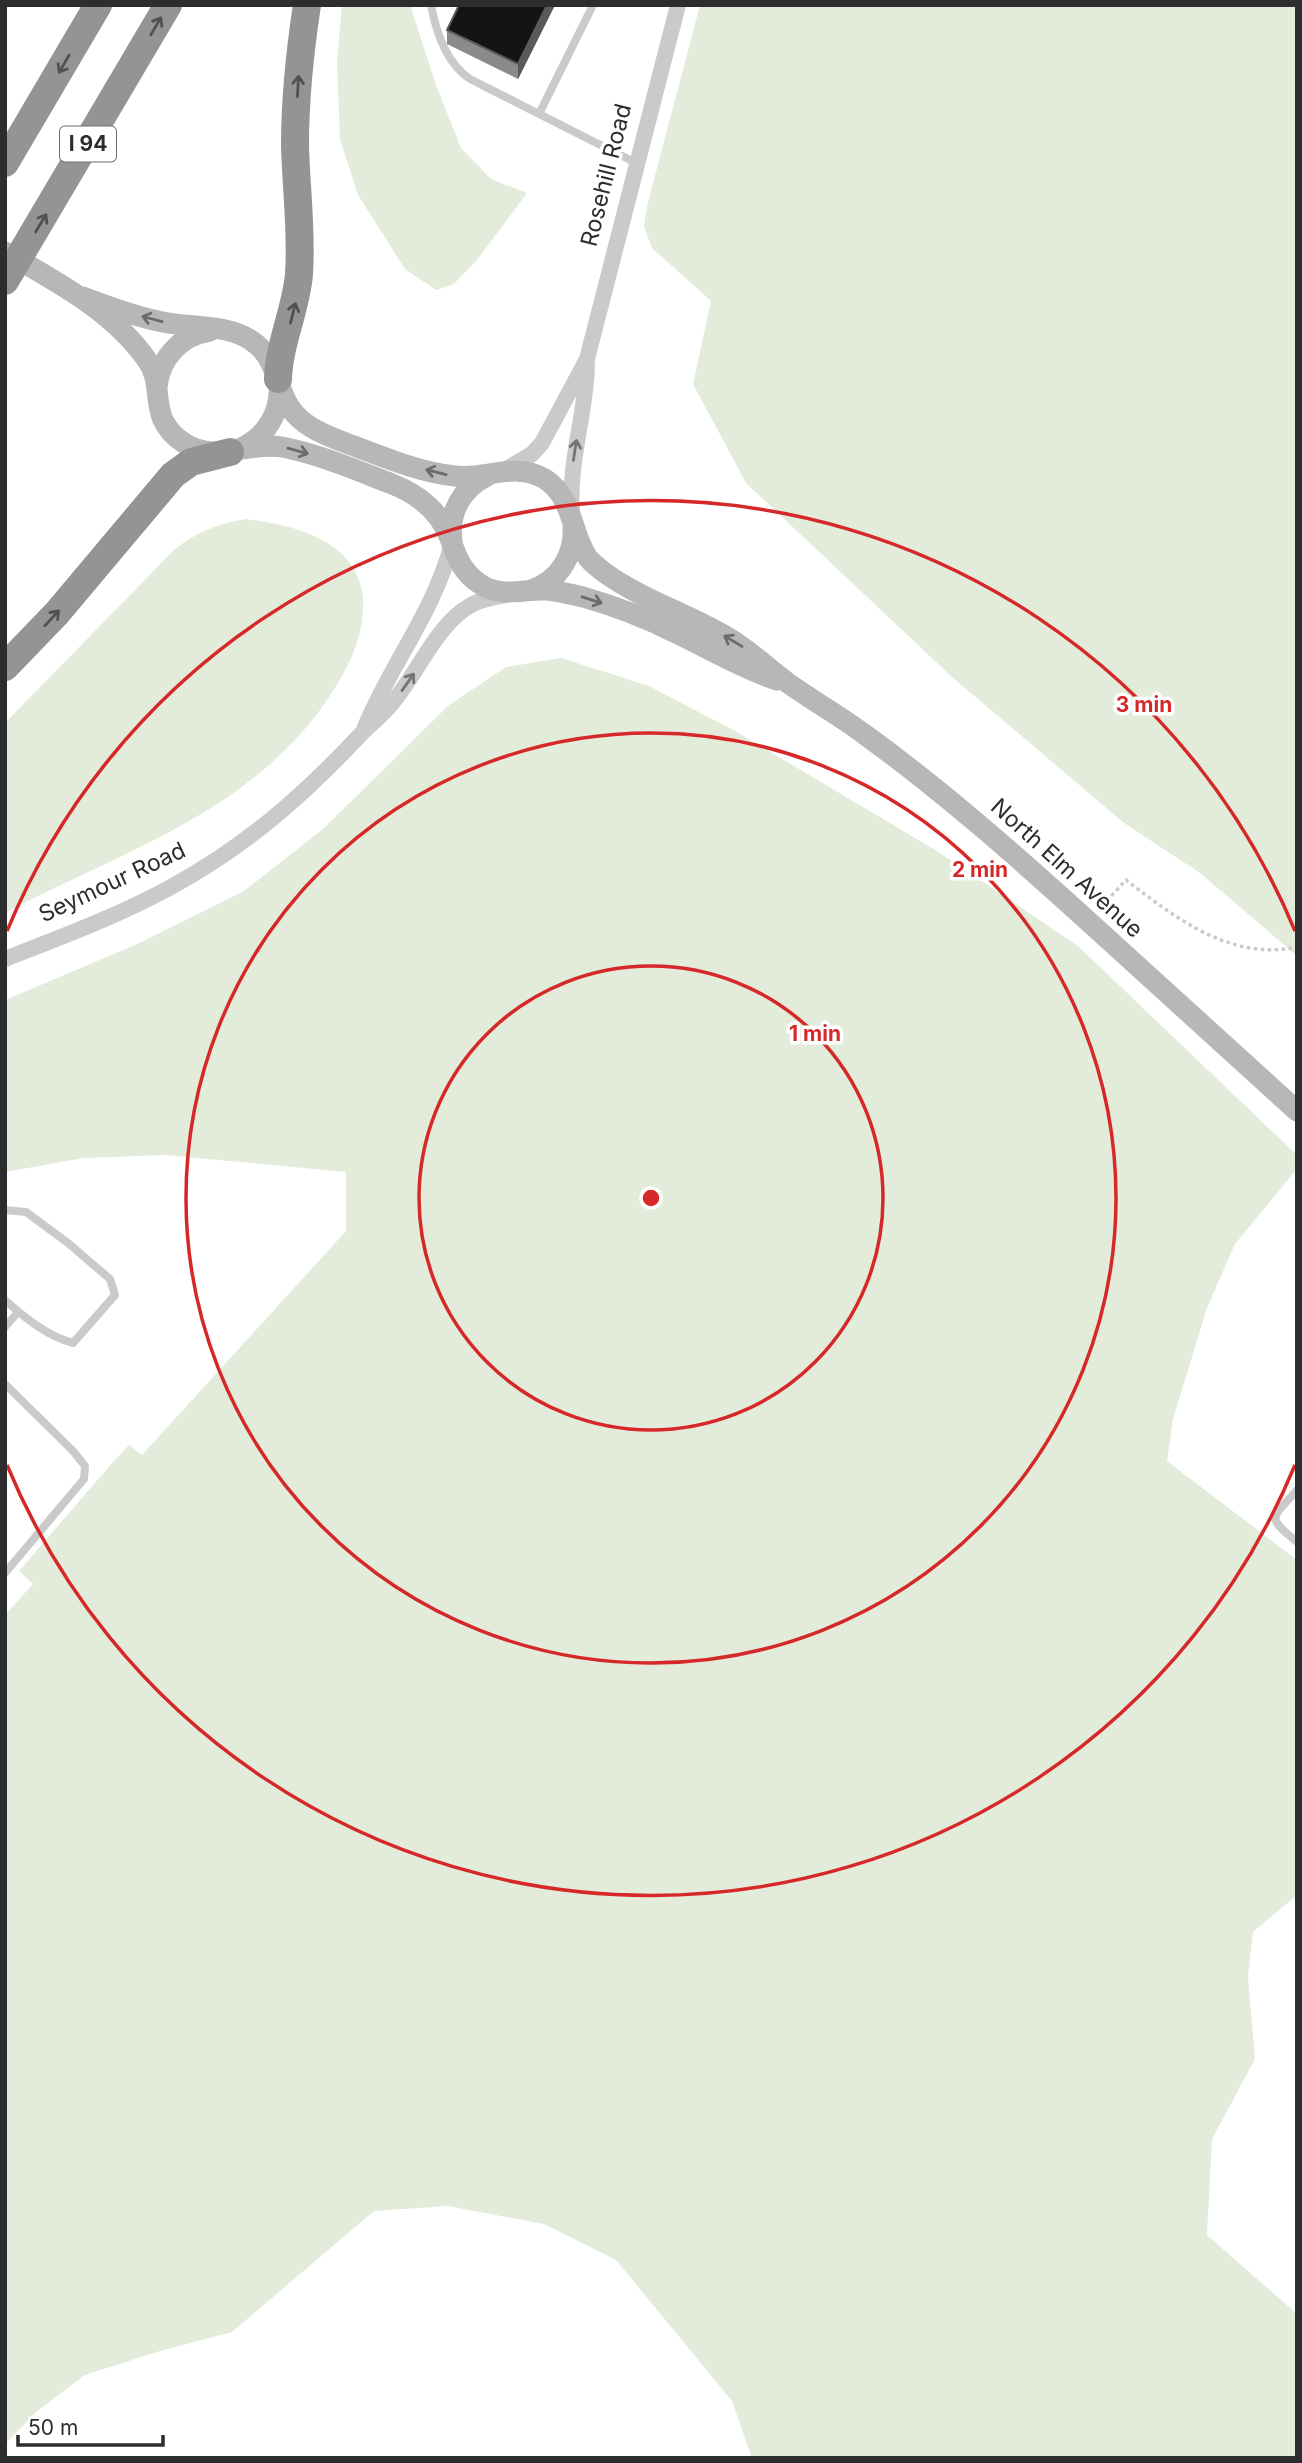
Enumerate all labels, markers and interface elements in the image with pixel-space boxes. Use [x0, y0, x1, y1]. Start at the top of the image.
one-way arrow [149, 17, 163, 37]
one-way arrow [57, 53, 70, 74]
one-way arrow [291, 75, 304, 98]
street label: Rosehill Road [575, 101, 637, 249]
road number: I 94 [60, 127, 116, 162]
one-way arrow [35, 213, 49, 233]
one-way arrow [287, 302, 300, 325]
one-way arrow [141, 312, 163, 325]
one-way arrow [569, 439, 582, 462]
one-way arrow [286, 445, 308, 458]
one-way arrow [425, 465, 448, 478]
one-way arrow [581, 595, 603, 608]
one-way arrow [44, 610, 61, 627]
one-way arrow [724, 633, 744, 647]
one-way arrow [401, 673, 415, 693]
text: 3 min [1116, 692, 1172, 717]
street label: North Elm Avenue [985, 793, 1149, 943]
street label: Seymour Road [34, 836, 190, 928]
text: 2 min [952, 857, 1008, 882]
text: 1 min [789, 1021, 841, 1046]
centre of rings [639, 1186, 663, 1210]
scale bar [18, 2404, 163, 2448]
text: 50 m [28, 2415, 78, 2440]

